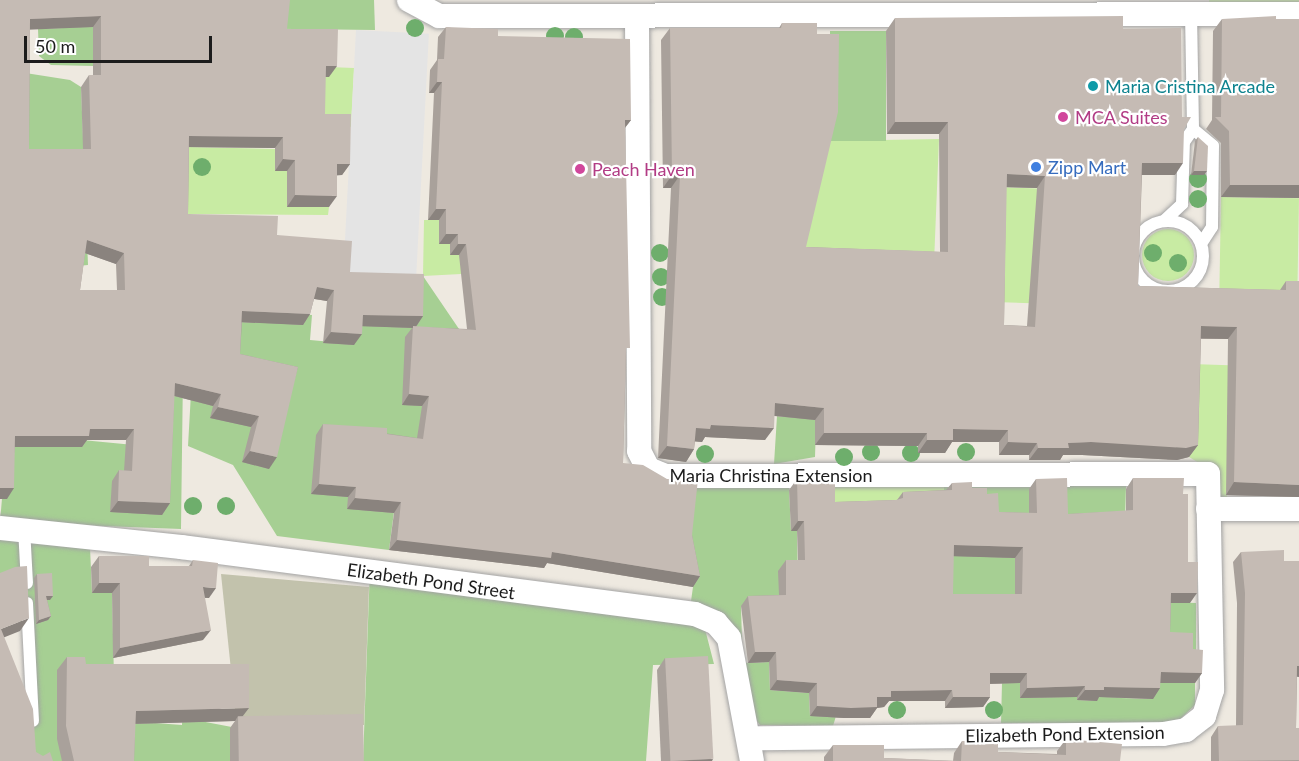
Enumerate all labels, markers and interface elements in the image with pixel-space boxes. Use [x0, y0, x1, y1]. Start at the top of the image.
scale bar [27, 24, 214, 62]
text: 50 m [35, 35, 75, 57]
place label: Maria Cristina Arcade [1105, 75, 1276, 97]
marker: Maria Cristina Arcade [1086, 79, 1100, 93]
place label: MCA Suites [1075, 106, 1168, 128]
marker: MCA Suites [1056, 110, 1070, 124]
place label: Zipp Mart [1048, 156, 1126, 178]
place label: Peach Haven [592, 158, 695, 180]
marker: Zipp Mart [1029, 160, 1043, 174]
marker: Peach Haven [573, 162, 587, 176]
street label: Maria Christina Extension [670, 464, 872, 486]
street label: Elizabeth Pond Street [346, 559, 516, 603]
street label: Elizabeth Pond Extension [965, 721, 1165, 747]

